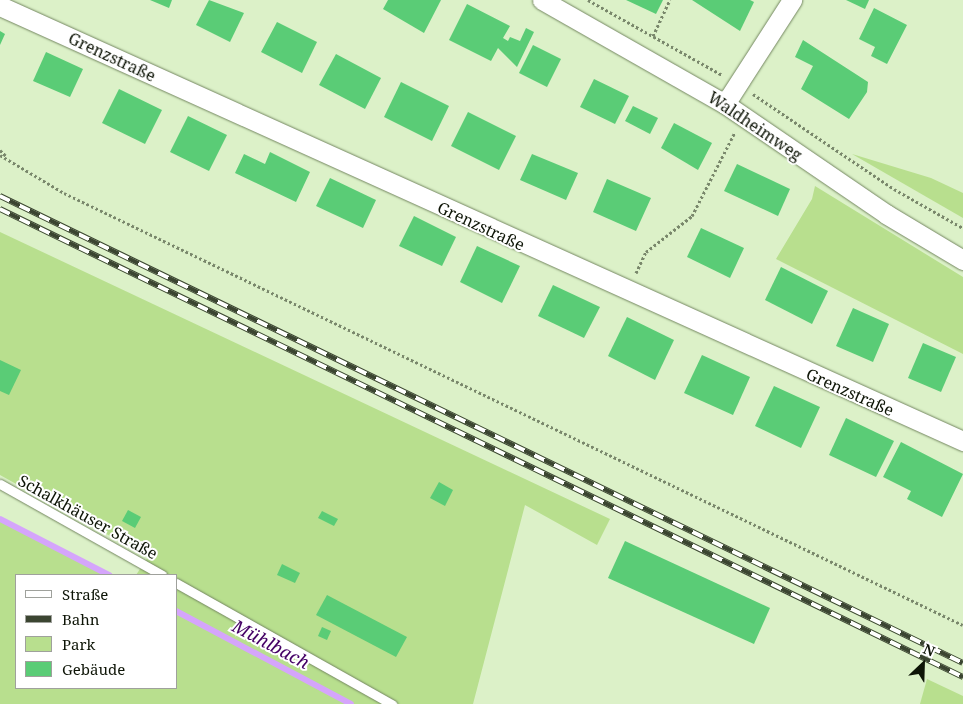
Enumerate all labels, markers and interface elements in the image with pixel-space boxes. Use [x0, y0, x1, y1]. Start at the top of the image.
street label: Grenzstraße [65, 28, 159, 86]
street label: Waldheimweg [704, 87, 806, 165]
street label: Grenzstraße [434, 197, 528, 255]
street label: Grenzstraße [803, 364, 897, 420]
street label: Schalkhäuser Straße [15, 471, 161, 563]
legend [15, 574, 178, 689]
text: Straße [62, 584, 108, 604]
text: Bahn [62, 609, 99, 629]
water label: Mühlbach [229, 615, 313, 673]
text: Park [62, 634, 95, 654]
north arrow [898, 639, 948, 689]
text: N [920, 639, 938, 661]
text: Gebäude [62, 659, 125, 679]

